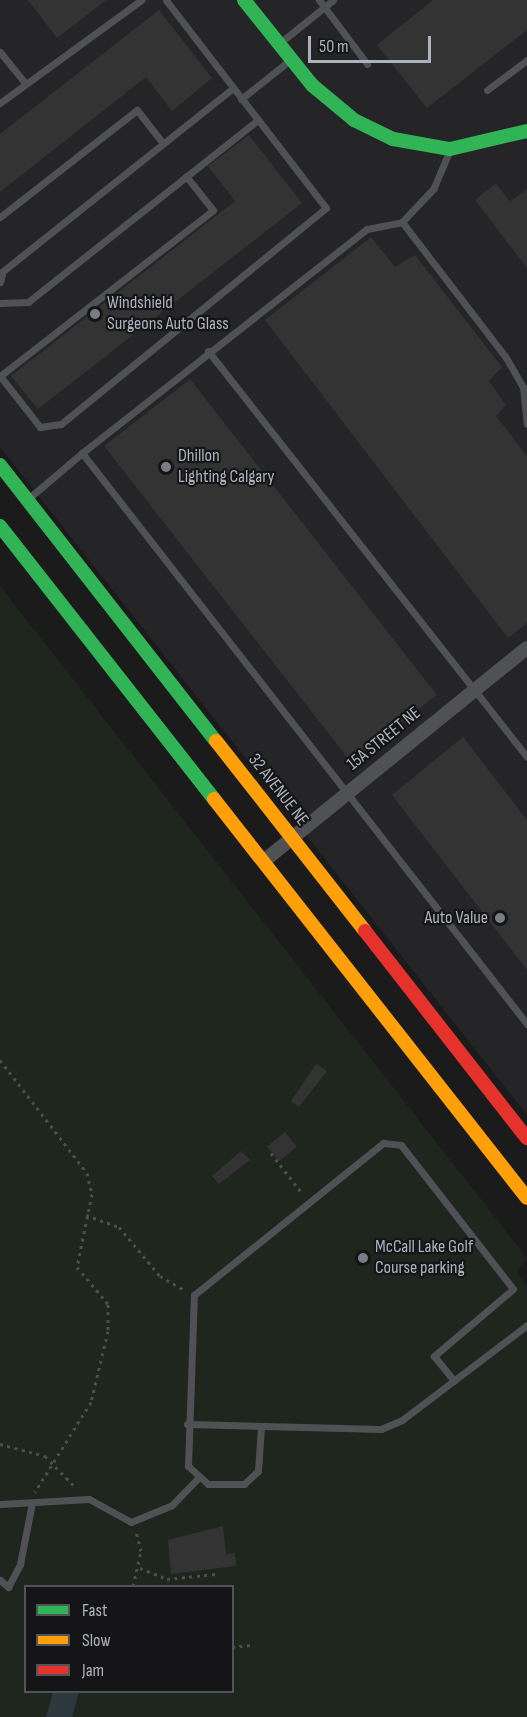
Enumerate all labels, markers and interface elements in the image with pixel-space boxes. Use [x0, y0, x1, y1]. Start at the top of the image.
scale bar [311, 24, 434, 62]
text: 50 m [319, 36, 349, 57]
place label: Windshield Surgeons Auto Glass [107, 293, 229, 336]
marker: Windshield Surgeons Auto Glass [88, 307, 102, 321]
place label: Dhillon Lighting Calgary [178, 446, 274, 488]
marker: Dhillon Lighting Calgary [159, 460, 173, 474]
street label: 15A STREET NE [343, 703, 425, 775]
street label: 32 AVENUE NE [243, 750, 313, 830]
place label: Auto Value [425, 907, 488, 929]
marker: Auto Value [493, 911, 507, 925]
place label: McCall Lake Golf Course parking [375, 1237, 473, 1280]
marker: McCall Lake Golf Course parking [356, 1251, 370, 1265]
legend [24, 1585, 234, 1693]
text: Fast [82, 1600, 107, 1621]
text: Slow [82, 1630, 111, 1651]
text: Jam [82, 1660, 104, 1681]

